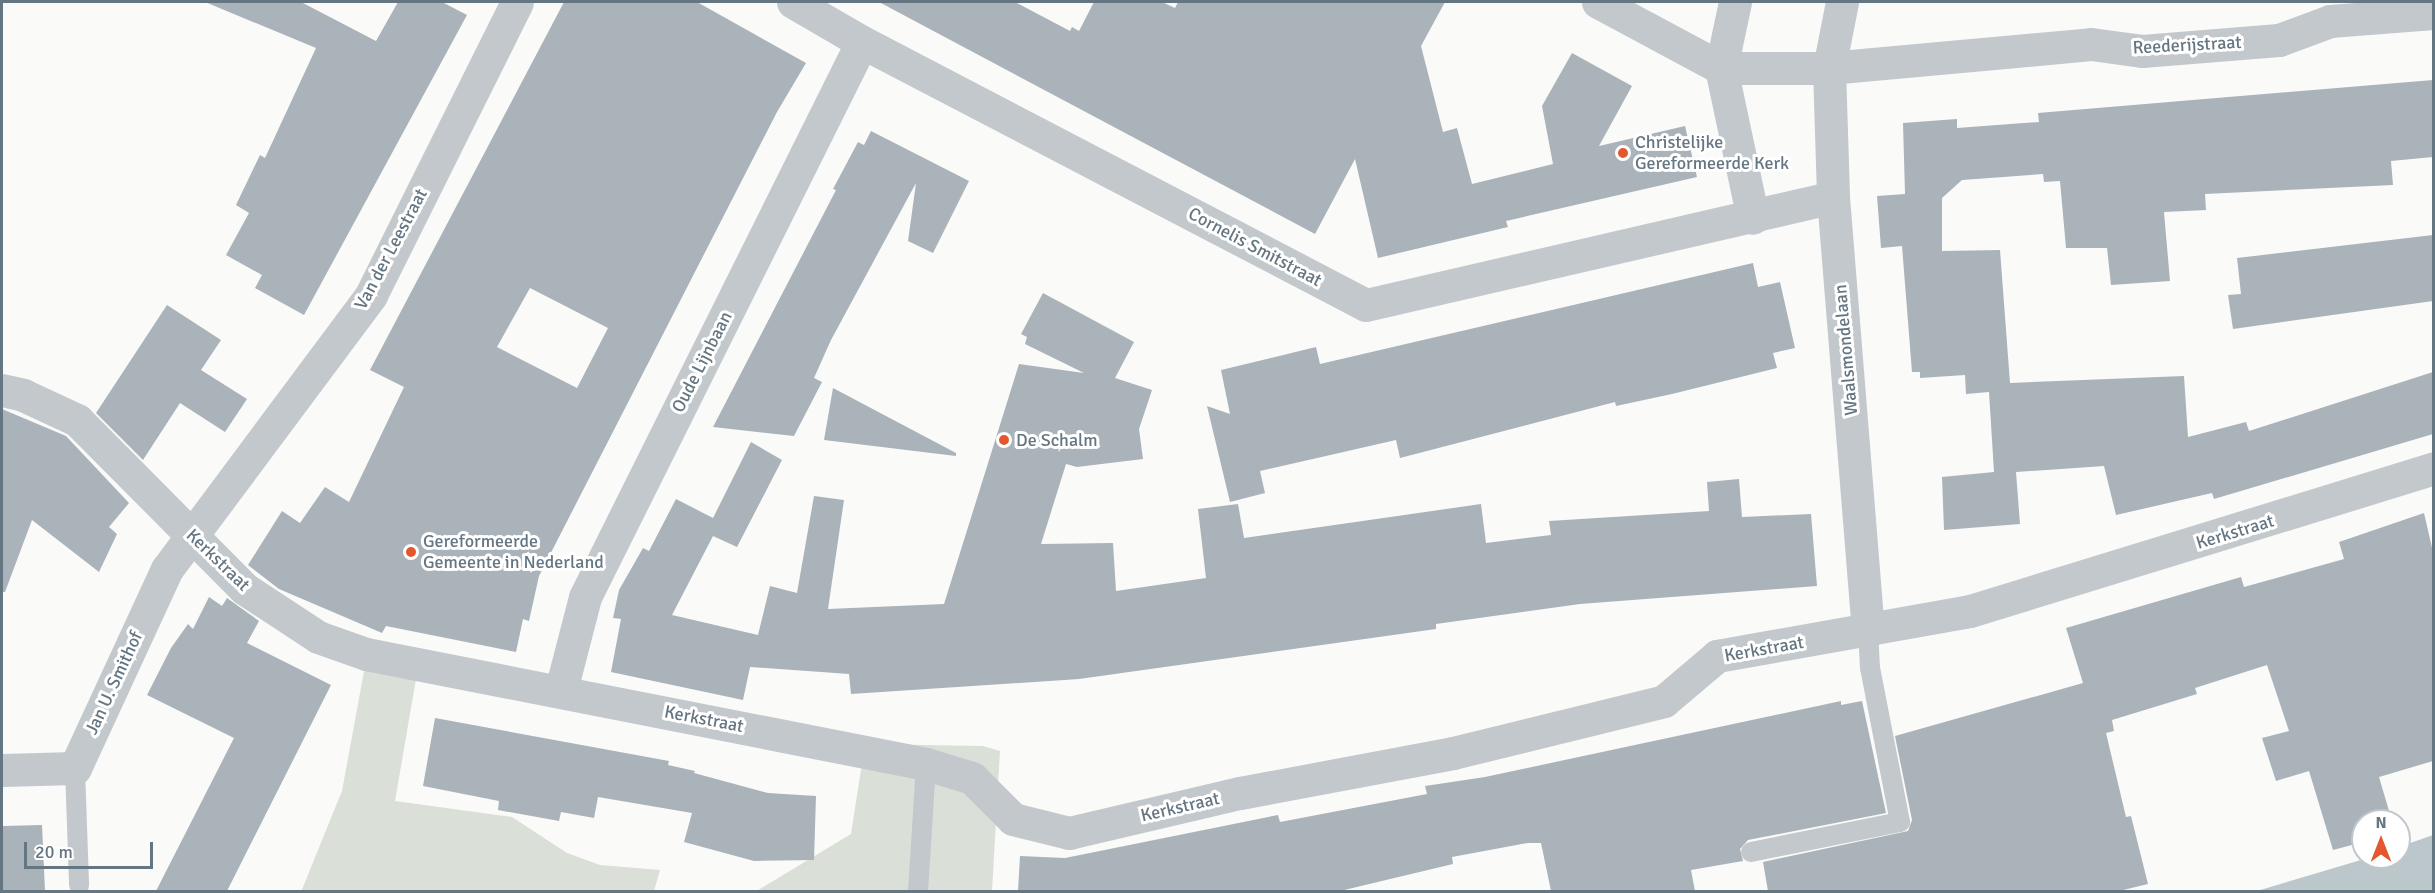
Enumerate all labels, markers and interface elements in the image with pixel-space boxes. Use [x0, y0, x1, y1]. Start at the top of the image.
street label: Reederijstraat [2132, 31, 2242, 59]
place label: Christelijke Gereformeerde Kerk [1635, 132, 1789, 174]
marker: Christelijke Gereformeerde Kerk [1616, 146, 1630, 160]
street label: Van der Leestraat [350, 185, 432, 313]
street label: Cornelis Smitstraat [1185, 203, 1325, 291]
street label: Waalsmondelaan [1830, 284, 1862, 416]
street label: Oude Lijnbaan [667, 308, 737, 416]
place label: De Schalm [1016, 429, 1098, 451]
marker: De Schalm [997, 433, 1011, 447]
street label: Kerkstraat [2194, 510, 2276, 554]
street label: Kerkstraat [182, 524, 254, 596]
place label: Gereformeerde Gemeente in Nederland [423, 531, 604, 574]
marker: Gereformeerde Gemeente in Nederland [404, 545, 418, 559]
street label: Jan U. Smithof [81, 628, 147, 738]
street label: Kerkstraat [1723, 631, 1805, 667]
street label: Kerkstraat [663, 701, 745, 737]
street label: Kerkstraat [1139, 787, 1221, 827]
north arrow [2351, 809, 2411, 869]
text: N [2375, 813, 2387, 833]
scale bar [27, 830, 156, 868]
text: 20 m [35, 841, 73, 863]

